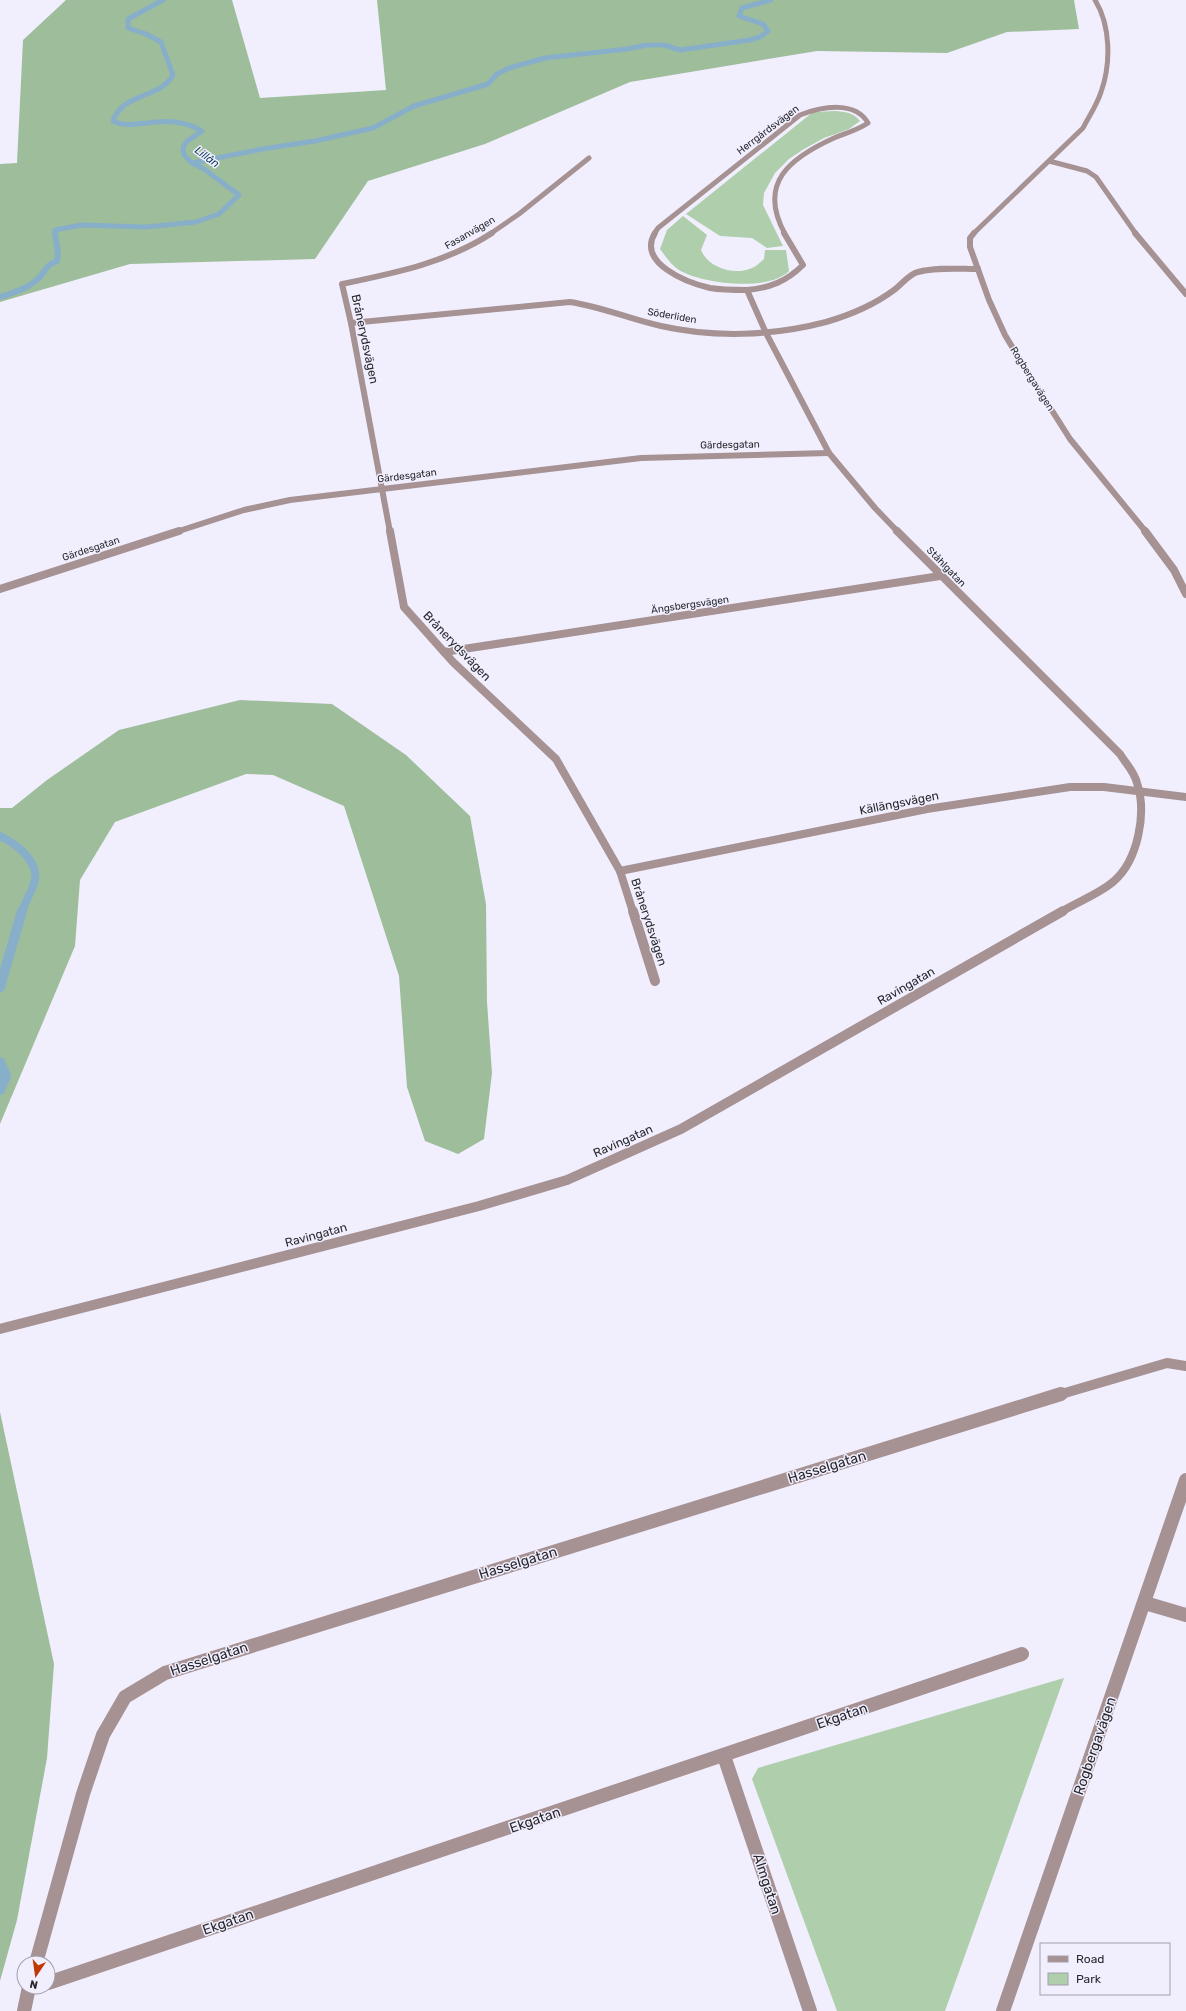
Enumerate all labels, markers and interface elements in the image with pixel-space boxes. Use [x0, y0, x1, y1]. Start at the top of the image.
street label: Herrgårdsvägen [735, 103, 801, 157]
water label: Lillån [192, 144, 222, 170]
street label: Fasanvägen [443, 214, 497, 252]
street label: Brånerydsvägen [349, 293, 381, 385]
street label: Söderliden [646, 306, 698, 326]
street label: Rogbergavägen [1007, 345, 1057, 413]
street label: Gärdesgatan [700, 438, 760, 452]
street label: Gärdesgatan [377, 466, 437, 486]
street label: Gärdesgatan [61, 534, 121, 564]
street label: Ståhlgatan [924, 544, 968, 590]
street label: Ängsbergsvägen [650, 594, 730, 616]
street label: Brånerydsvägen [420, 608, 494, 684]
street label: Källängsvägen [858, 788, 940, 818]
street label: Brånerydsvägen [628, 876, 670, 968]
street label: Ravingatan [875, 964, 937, 1008]
street label: Ravingatan [591, 1122, 655, 1160]
street label: Ravingatan [284, 1220, 348, 1250]
street label: Hasselgatan [786, 1447, 868, 1487]
street label: Hasselgatan [477, 1543, 559, 1583]
street label: Hasselgatan [168, 1638, 250, 1680]
street label: Rogbergavägen [1070, 1695, 1120, 1797]
street label: Ekgatan [814, 1699, 870, 1733]
street label: Ekgatan [507, 1803, 563, 1837]
street label: Almgatan [749, 1851, 785, 1917]
street label: Ekgatan [200, 1905, 256, 1939]
legend [1040, 1943, 1170, 1995]
text: Road [1076, 1952, 1104, 1966]
north arrow [16, 1955, 56, 1995]
text: Park [1076, 1972, 1102, 1986]
text: N [28, 1977, 39, 1991]

